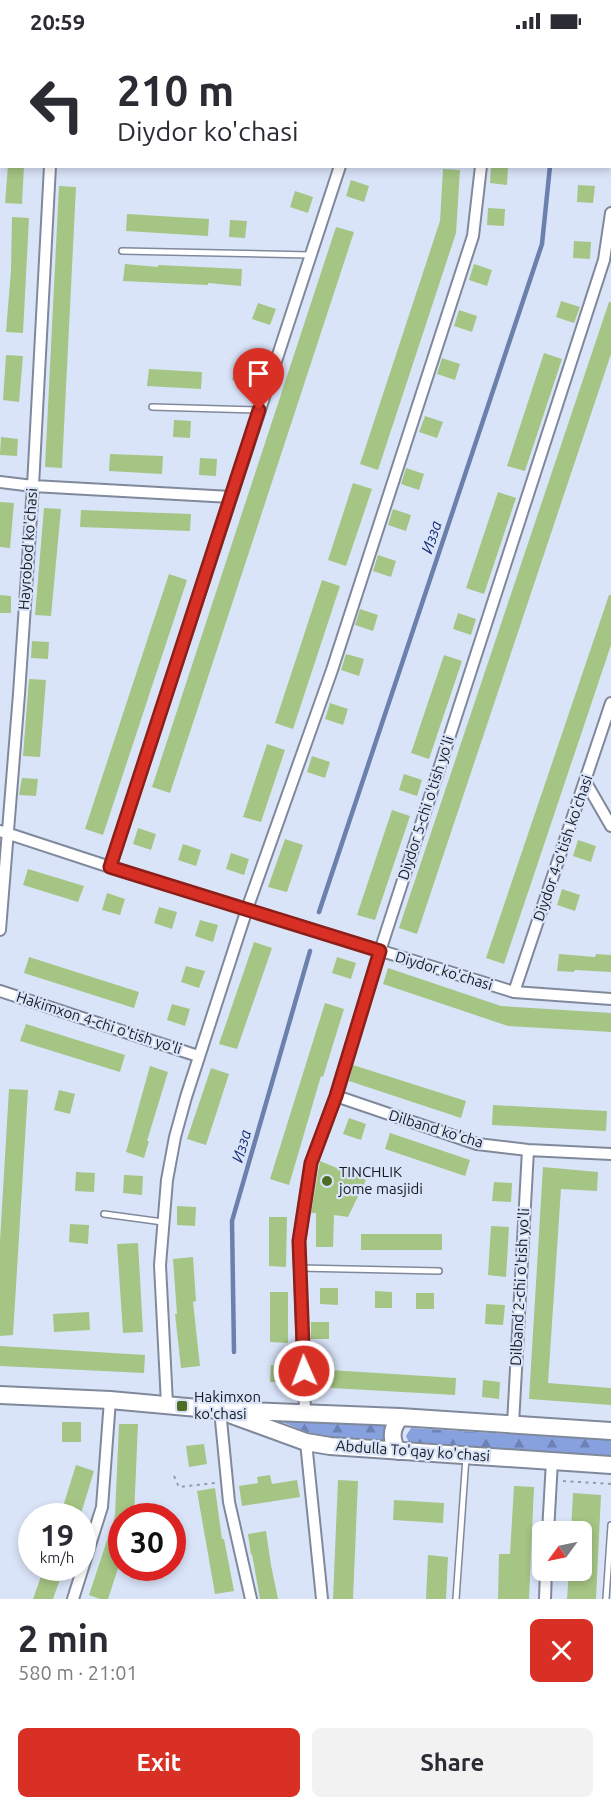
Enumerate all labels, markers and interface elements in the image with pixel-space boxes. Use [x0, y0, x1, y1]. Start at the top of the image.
text: 20:59 [30, 9, 85, 34]
icon: left [18, 66, 96, 144]
text: 210 m [117, 67, 234, 114]
text: Diydor ko'chasi [117, 116, 299, 146]
pin [233, 348, 284, 410]
icon: arrive [242, 357, 275, 390]
street label: Hayrobod ko'chasi [15, 487, 40, 611]
water label: Изза [417, 518, 445, 556]
street label: Diydor 5-chi o'tish yo'li [394, 734, 457, 882]
street label: Diydor 4-o'tish ko'chasi [529, 772, 596, 923]
street label: Diydor ko'chasi [393, 948, 495, 993]
street label: Hakimxon 4-chi o'tish yo'li [14, 988, 184, 1057]
street label: Dilband ko'cha [387, 1106, 486, 1151]
water label: Изза [228, 1127, 254, 1165]
place label: TINCHLIK jome masjidi [338, 1163, 423, 1197]
marker: TINCHLIK jome masjidi [320, 1174, 334, 1188]
street label: Dilband 2-chi o'tish yo'li [507, 1208, 532, 1366]
position arrow [272, 1339, 336, 1403]
place label: Hakimxon ko'chasi [194, 1388, 261, 1422]
marker: Hakimxon ko'chasi [175, 1399, 189, 1413]
street label: Abdulla To'qay ko'chasi [335, 1437, 491, 1464]
speed limit sign: 30 [108, 1503, 186, 1581]
text: 19 [40, 1518, 74, 1552]
north arrow [532, 1521, 592, 1581]
map controls [532, 1521, 592, 1581]
text: km/h [40, 1549, 74, 1566]
text: 2 min [18, 1618, 109, 1659]
button: close [530, 1619, 593, 1682]
text: 580 m · 21:01 [18, 1661, 138, 1684]
button: Exit [18, 1728, 300, 1797]
button: Share [312, 1728, 593, 1797]

